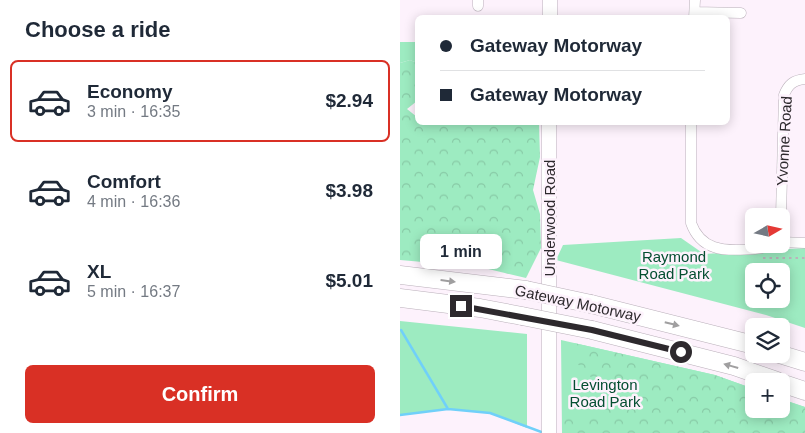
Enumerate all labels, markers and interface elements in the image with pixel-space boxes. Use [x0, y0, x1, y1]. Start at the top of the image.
text: Choose a ride [25, 17, 170, 42]
text: Gateway Motorway [470, 35, 642, 56]
icon: car [27, 79, 72, 124]
text: Economy [87, 81, 173, 102]
text: Gateway Motorway [470, 84, 642, 105]
text: $2.94 [325, 90, 373, 111]
street label: Yvonne Road [773, 96, 795, 186]
text: 3 min · 16:35 [87, 103, 180, 120]
street label: Underwood Road [541, 160, 558, 276]
icon: car [27, 169, 72, 214]
text: Comfort [87, 171, 161, 192]
text: $3.98 [325, 180, 373, 201]
text: 4 min · 16:36 [87, 193, 180, 210]
north arrow [745, 208, 790, 252]
map controls [745, 208, 790, 418]
callout: 1 min [420, 234, 502, 268]
text: 1 min [440, 243, 482, 260]
park label: Raymond Road Park [639, 248, 710, 282]
icon: car [27, 259, 72, 304]
text: XL [87, 261, 111, 282]
button: locate [745, 263, 790, 308]
text: $5.01 [325, 270, 373, 291]
one-way arrow [441, 277, 457, 285]
street label: Gateway Motorway [513, 281, 643, 325]
text: 5 min · 16:37 [87, 283, 180, 300]
route end [450, 295, 472, 317]
button: layers [745, 318, 790, 363]
one-way arrow [665, 320, 680, 328]
route start [670, 341, 692, 363]
one-way arrow [724, 361, 739, 369]
button: Confirm [25, 365, 375, 423]
button: + [745, 373, 790, 418]
park label: Levington Road Park [570, 376, 641, 410]

